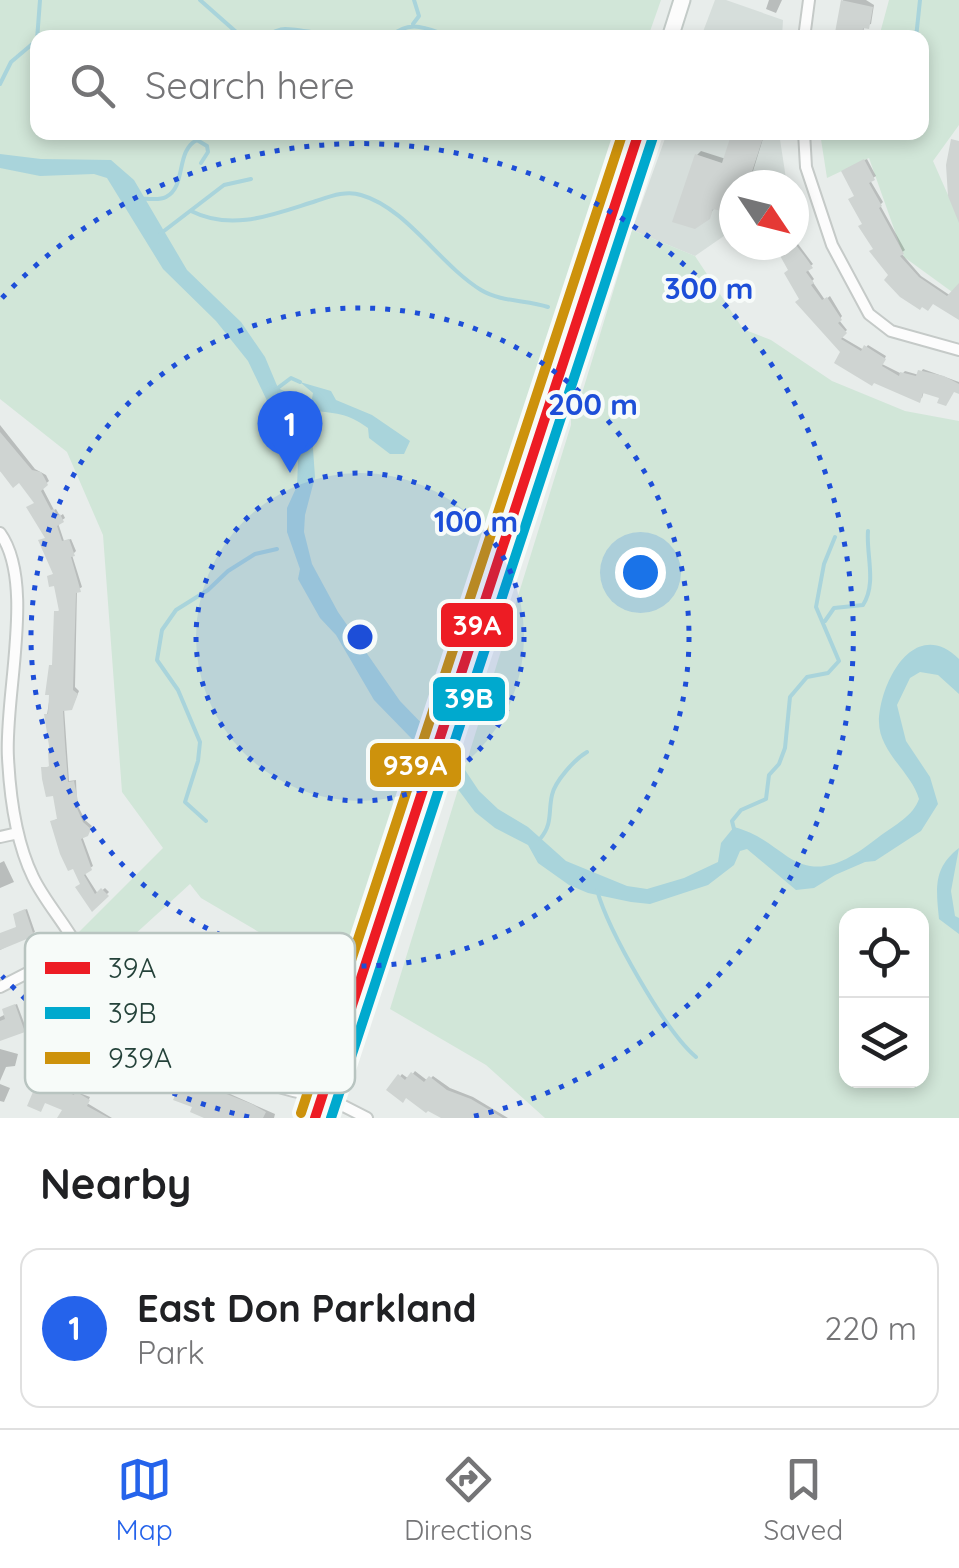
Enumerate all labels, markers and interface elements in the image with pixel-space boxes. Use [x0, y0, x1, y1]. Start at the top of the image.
search box [30, 30, 929, 140]
icon: search [65, 58, 120, 113]
text: Search here [145, 61, 355, 109]
north arrow [719, 170, 809, 260]
text: 300 m [664, 269, 754, 307]
text: 200 m [548, 385, 638, 423]
pin: 1 [258, 390, 322, 473]
text: 100 m [434, 502, 518, 540]
your location [615, 547, 666, 598]
line badge: 39A [439, 601, 515, 649]
text: 39A [453, 607, 502, 642]
centre of rings [342, 619, 378, 655]
line badge: 39B [431, 675, 507, 723]
text: 39B [444, 680, 494, 715]
line badge: 939A [368, 741, 463, 789]
text: 939A [383, 747, 447, 782]
map controls [839, 908, 929, 1088]
button: locate [839, 908, 929, 998]
legend [25, 933, 355, 1093]
text: 39A [108, 950, 156, 985]
text: 39B [108, 995, 157, 1030]
button: layers [839, 998, 929, 1088]
text: 939A [108, 1040, 172, 1075]
text: Nearby [40, 1157, 191, 1210]
text: East Don Parkland [137, 1284, 477, 1332]
text: 1 [68, 1308, 81, 1348]
text: 220 m [825, 1308, 917, 1348]
text: Park [137, 1332, 205, 1372]
tab: Map [116, 1452, 173, 1547]
tab: Directions [404, 1452, 532, 1547]
tab: Saved [764, 1452, 843, 1547]

